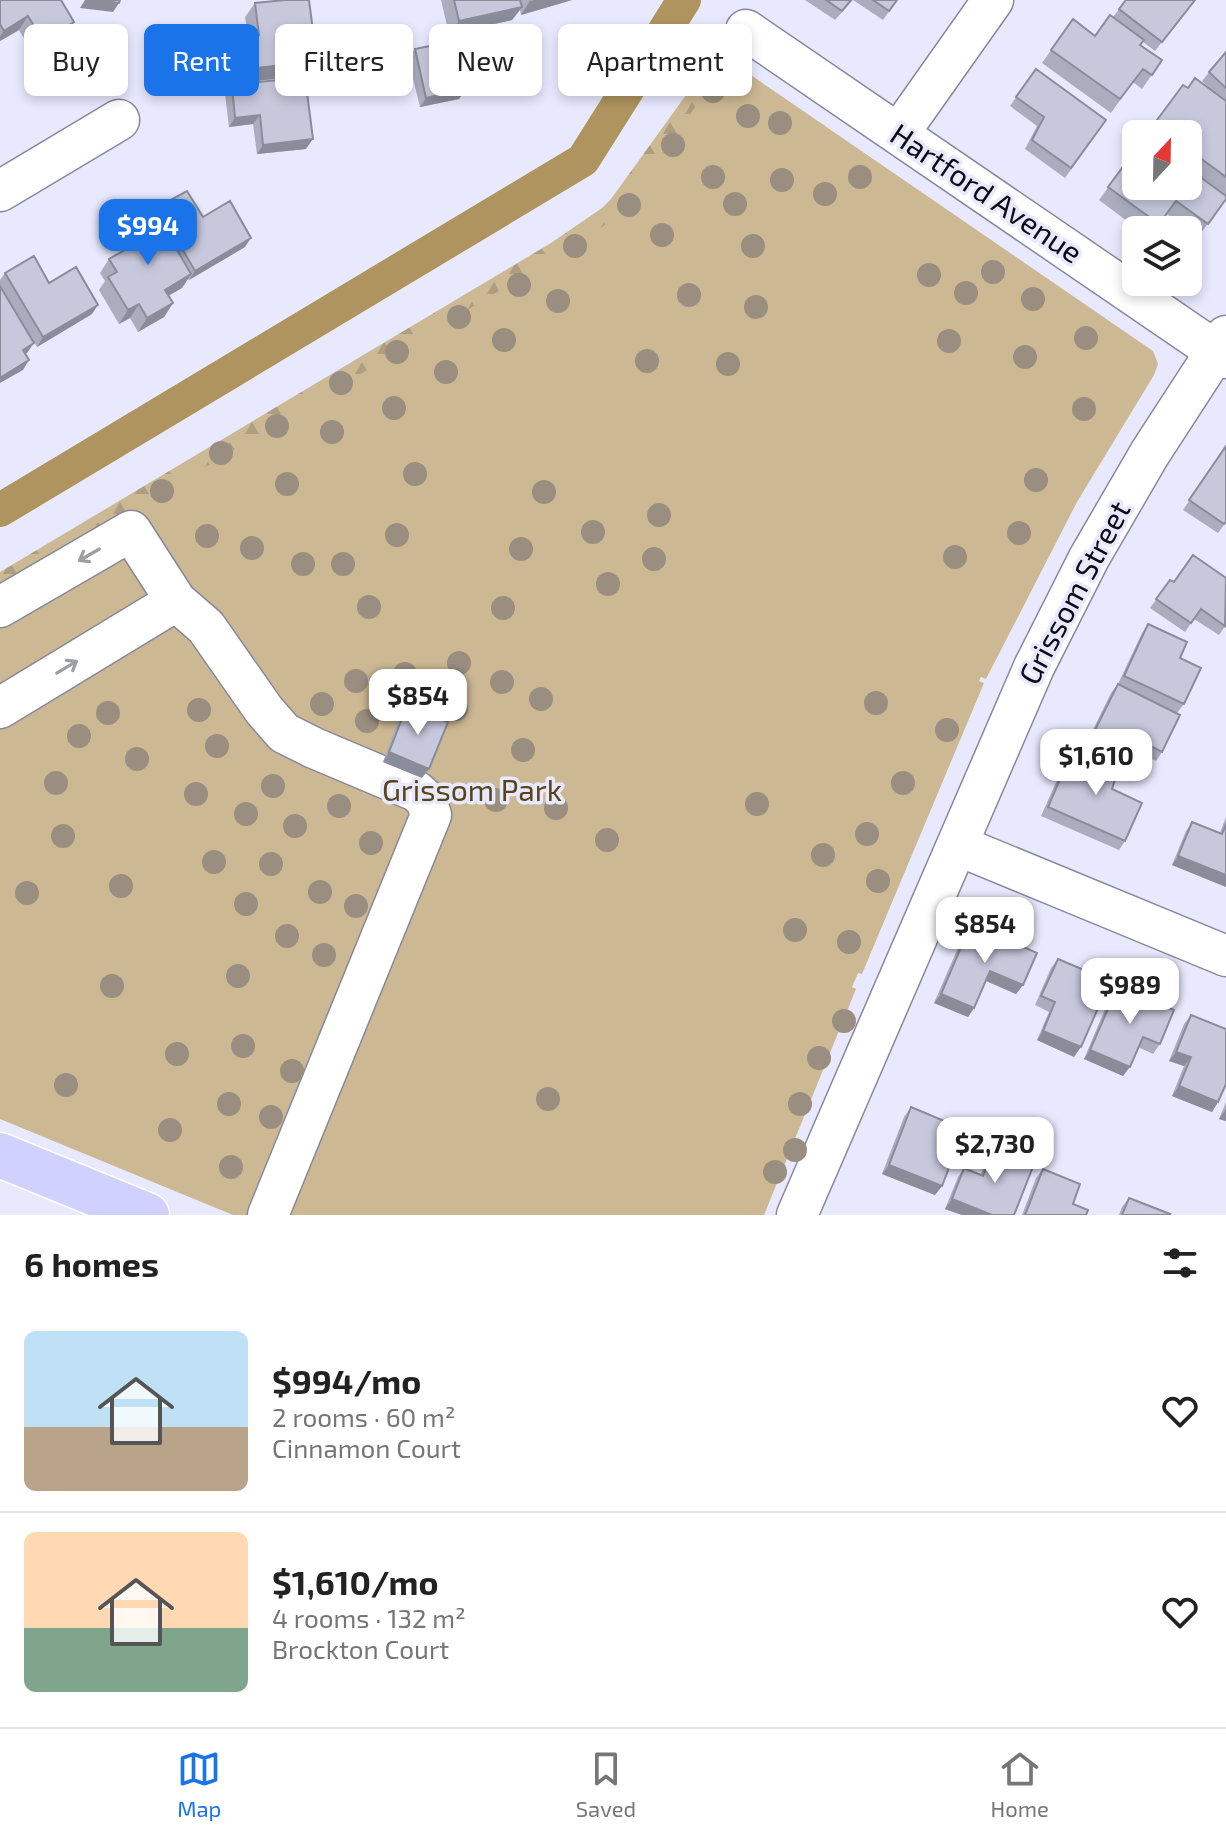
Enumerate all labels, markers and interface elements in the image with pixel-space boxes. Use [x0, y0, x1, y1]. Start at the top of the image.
chip: Buy [24, 24, 128, 96]
chip: Rent [144, 24, 259, 96]
chip: Filters [275, 24, 413, 96]
chip: New [429, 24, 542, 96]
chip: Apartment [558, 24, 752, 96]
street label: Hartford Avenue [884, 115, 1090, 270]
north arrow [1122, 120, 1202, 200]
map controls [1122, 120, 1202, 296]
pin: $994 [101, 199, 195, 267]
text: $994 [117, 209, 179, 240]
button: layers [1122, 216, 1202, 296]
street label: Grissom Street [1010, 494, 1137, 690]
one-way arrow [78, 547, 101, 563]
one-way arrow [55, 659, 78, 675]
pin: $854 [371, 669, 465, 737]
text: $854 [387, 679, 449, 710]
pin: $1,610 [1031, 729, 1161, 797]
text: $1,610 [1058, 739, 1134, 770]
park label: Grissom Park [382, 771, 562, 807]
pin: $854 [938, 897, 1032, 965]
text: $854 [954, 907, 1016, 938]
pin: $989 [1083, 958, 1177, 1026]
text: $989 [1099, 968, 1161, 999]
pin: $2,730 [930, 1117, 1060, 1185]
text: $2,730 [955, 1127, 1035, 1158]
icon: filters [1158, 1241, 1202, 1285]
text: 6 homes [24, 1243, 159, 1284]
text: $994/mo [272, 1360, 421, 1401]
icon: home [88, 1363, 184, 1459]
icon: heart [1158, 1389, 1202, 1433]
text: 2 rooms · 60 m² [272, 1401, 456, 1432]
text: Cinnamon Court [272, 1432, 461, 1463]
text: $1,610/mo [272, 1561, 439, 1602]
icon: home [88, 1564, 184, 1660]
icon: heart [1158, 1590, 1202, 1634]
text: 4 rooms · 132 m² [272, 1602, 466, 1633]
text: Brockton Court [272, 1633, 449, 1664]
tab: Map [177, 1747, 221, 1821]
tab: Saved [576, 1747, 636, 1821]
tab: Home [990, 1747, 1049, 1821]

